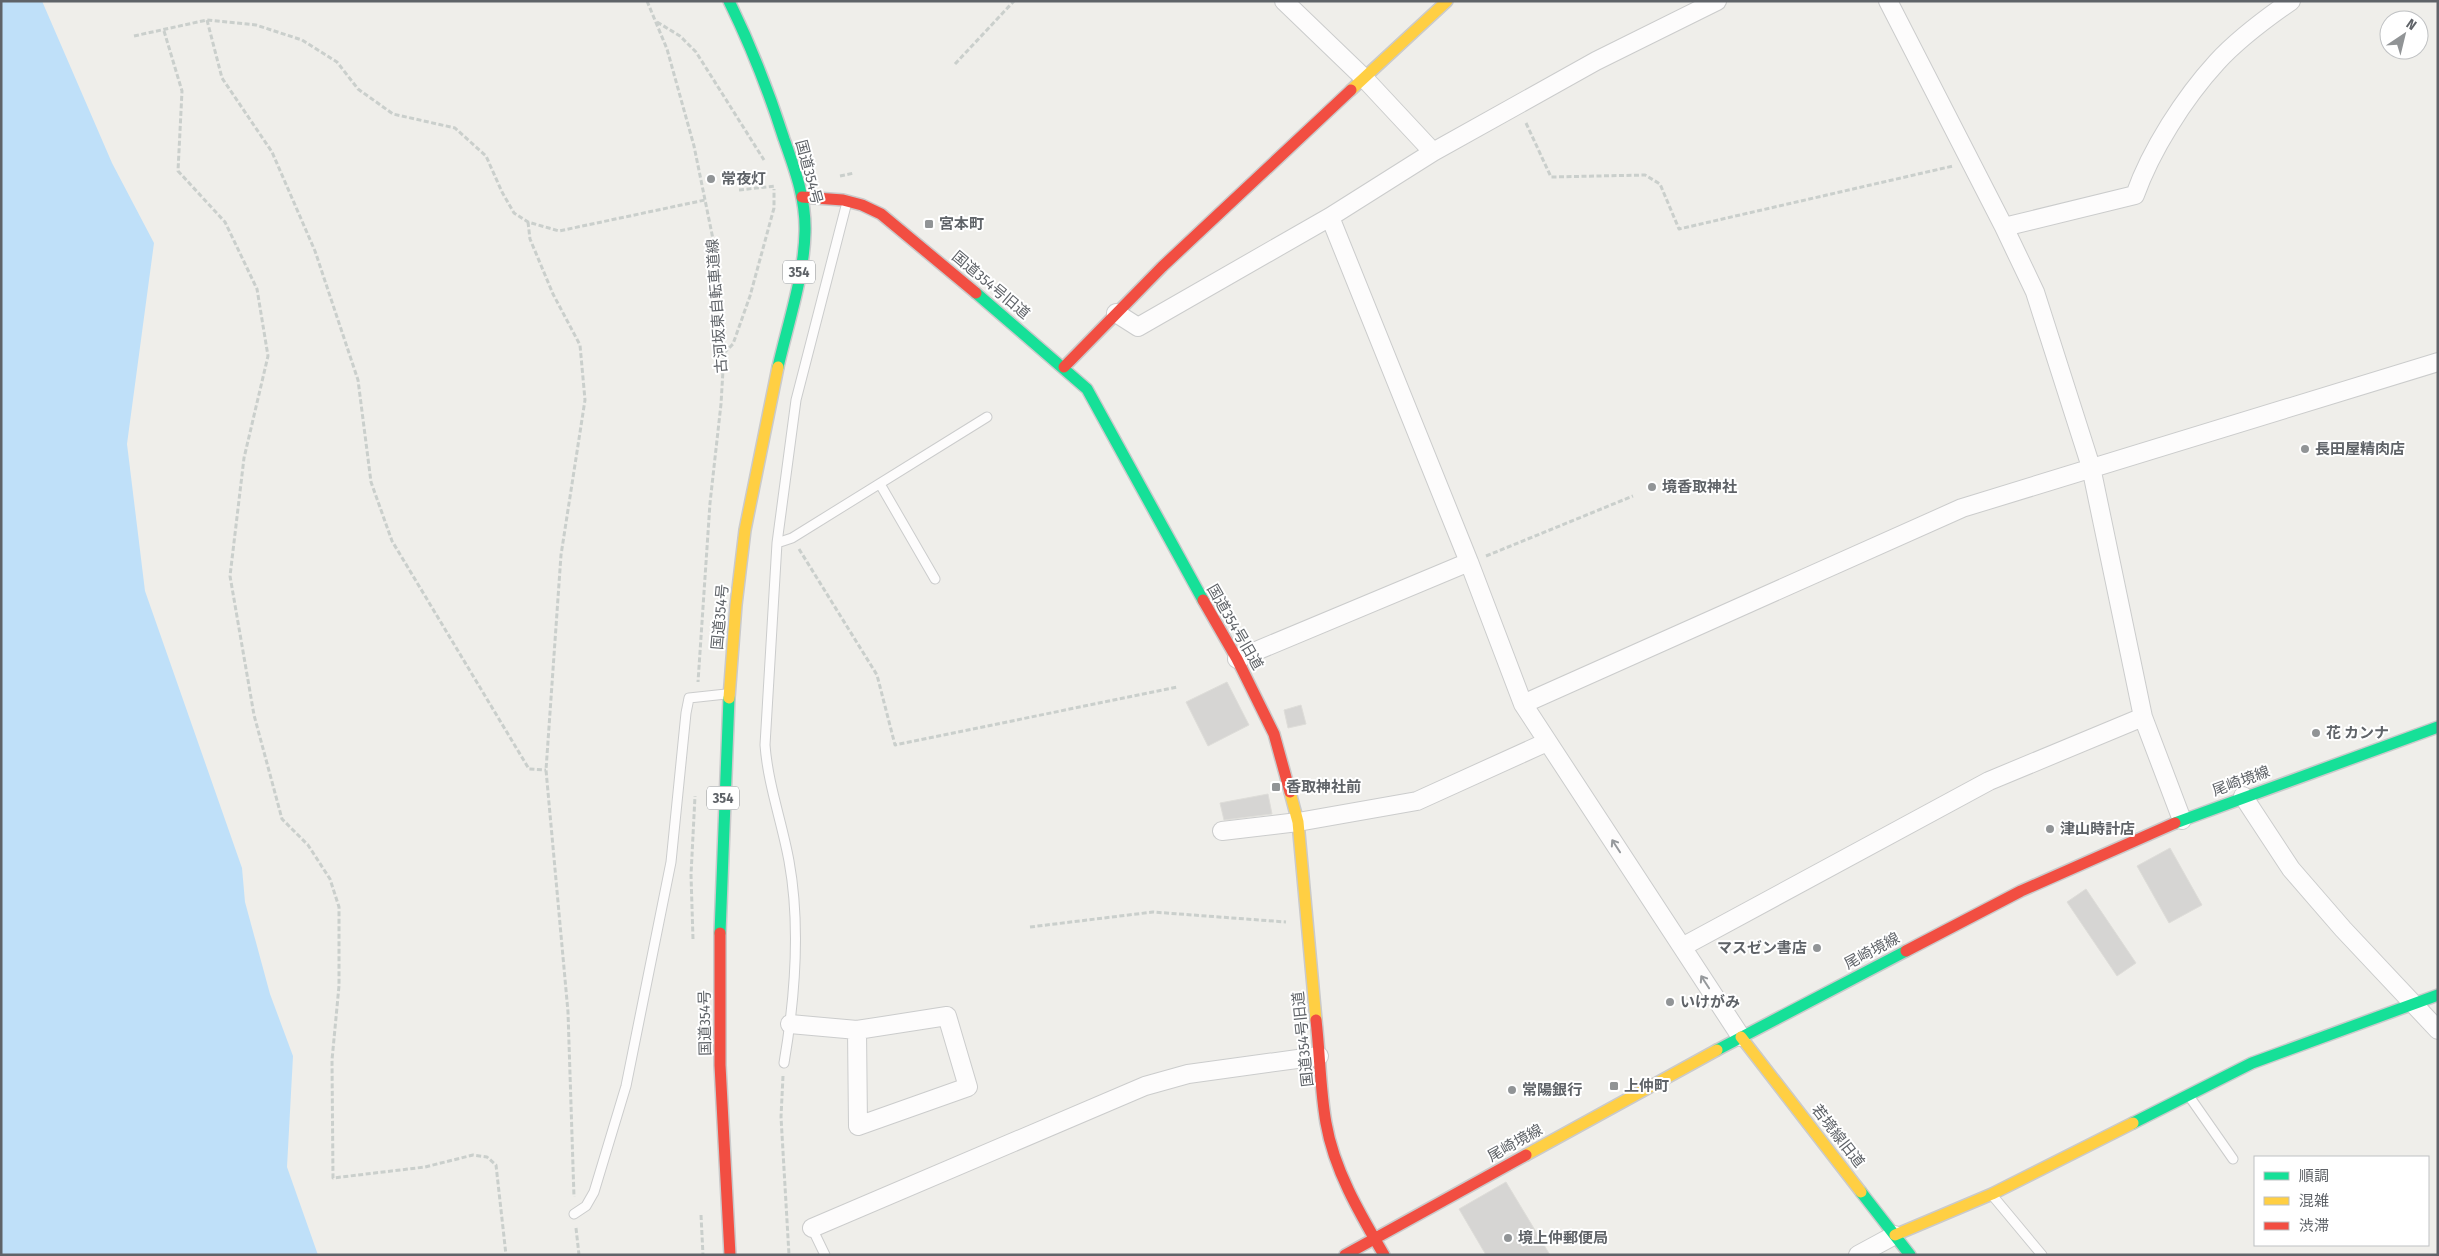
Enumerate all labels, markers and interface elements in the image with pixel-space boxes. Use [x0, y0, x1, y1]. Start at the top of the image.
north arrow [2379, 10, 2429, 60]
text: N [2403, 15, 2419, 34]
street label: 国道354号 [792, 138, 826, 206]
place label: 常夜灯 [721, 170, 766, 188]
marker: 常夜灯 [705, 173, 717, 185]
place label: 宮本町 [939, 215, 984, 233]
marker: 宮本町 [923, 218, 935, 230]
street label: 古河坂東自転車道線 [703, 238, 731, 374]
street label: 国道354号旧道 [948, 247, 1034, 323]
road number: 354 [783, 260, 815, 284]
place label: 長田屋精肉店 [2315, 440, 2405, 458]
marker: 長田屋精肉店 [2299, 443, 2311, 455]
place label: 境香取神社 [1662, 478, 1737, 496]
marker: 境香取神社 [1646, 481, 1658, 493]
street label: 国道354号旧道 [1203, 581, 1267, 673]
street label: 国道354号 [708, 583, 732, 651]
place label: 花 カンナ [2326, 724, 2389, 742]
marker: 花 カンナ [2310, 727, 2322, 739]
street label: 尾崎境線 [2210, 762, 2272, 800]
place label: 香取神社前 [1286, 778, 1361, 796]
marker: 香取神社前 [1270, 781, 1282, 793]
road number: 354 [707, 786, 739, 810]
place label: 津山時計店 [2060, 820, 2135, 838]
marker: 津山時計店 [2044, 823, 2056, 835]
one-way arrow [1610, 839, 1621, 853]
street label: 尾崎境線 [1841, 929, 1903, 973]
place label: マスゼン書店 [1717, 939, 1807, 957]
marker: マスゼン書店 [1811, 942, 1823, 954]
one-way arrow [1700, 975, 1710, 989]
street label: 国道354号 [695, 990, 715, 1056]
street label: 国道354号旧道 [1289, 990, 1317, 1088]
place label: いけがみ [1680, 993, 1740, 1011]
marker: いけがみ [1664, 996, 1676, 1008]
place label: 上仲町 [1624, 1077, 1669, 1095]
marker: 上仲町 [1608, 1080, 1620, 1092]
place label: 常陽銀行 [1522, 1081, 1582, 1099]
marker: 常陽銀行 [1506, 1084, 1518, 1096]
street label: 若境線旧道 [1808, 1101, 1868, 1171]
street label: 尾崎境線 [1484, 1121, 1546, 1165]
legend [2254, 1156, 2429, 1246]
text: 順調 [2299, 1167, 2329, 1185]
text: 混雑 [2299, 1192, 2329, 1210]
text: 渋滞 [2299, 1217, 2329, 1235]
place label: 境上仲郵便局 [1518, 1229, 1608, 1247]
marker: 境上仲郵便局 [1502, 1232, 1514, 1244]

